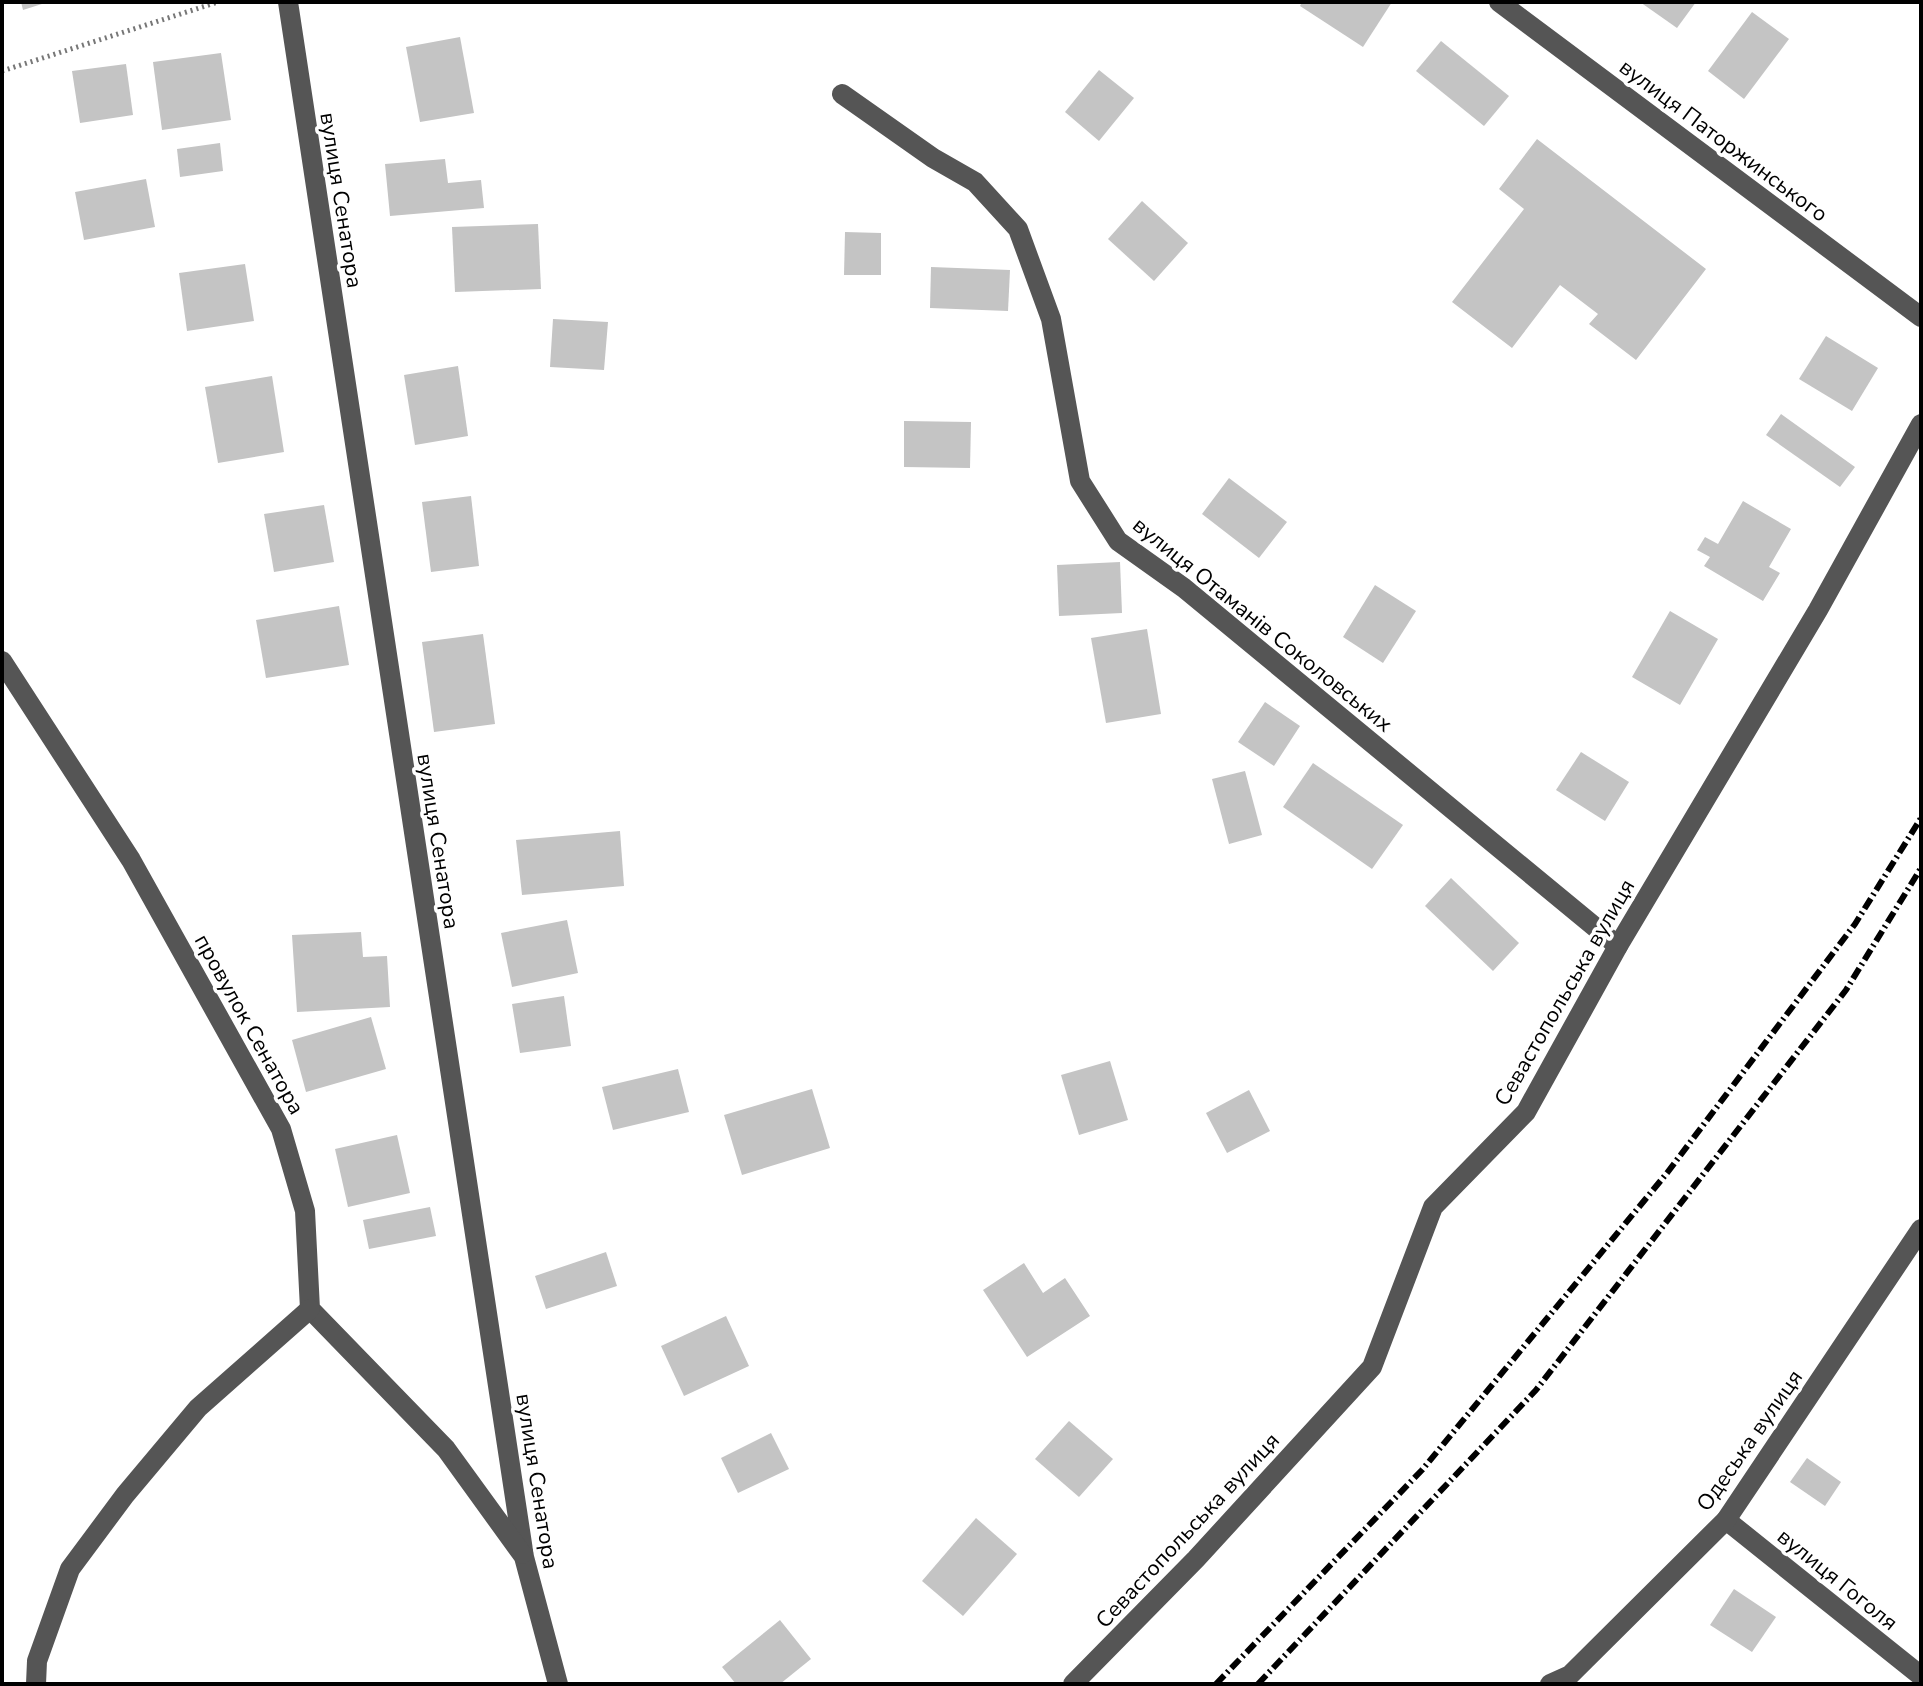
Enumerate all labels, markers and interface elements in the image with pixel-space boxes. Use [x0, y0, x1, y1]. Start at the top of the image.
street label: вулиця Паторжинського [1613, 52, 1834, 229]
street label: вулиця Сенатора [312, 110, 370, 290]
street label: вулиця Отаманів Соколовських [1126, 510, 1399, 739]
street label: вулиця Сенатора [409, 751, 467, 931]
street label: Севастопольська вулиця [1488, 874, 1642, 1111]
street label: провулок Сенатора [187, 929, 311, 1120]
street label: Одеська вулиця [1690, 1364, 1810, 1517]
street label: вулиця Сенатора [508, 1391, 566, 1571]
street label: Севастопольська вулиця [1089, 1426, 1286, 1635]
street label: вулиця Гоголя [1771, 1522, 1904, 1638]

